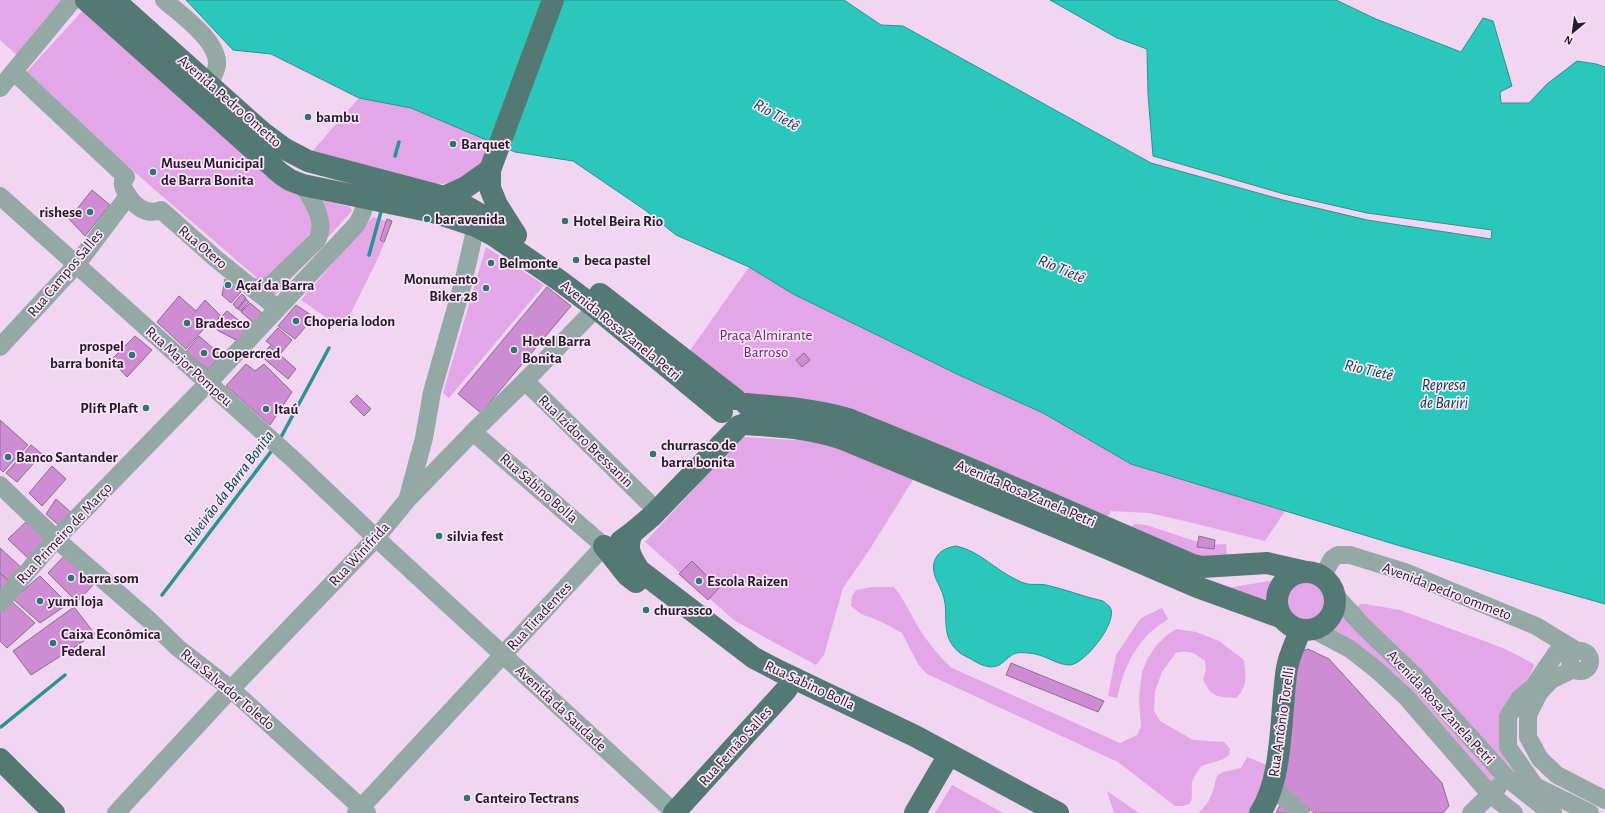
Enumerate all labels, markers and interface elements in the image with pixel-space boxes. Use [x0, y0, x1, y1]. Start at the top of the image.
north arrow [1553, 12, 1593, 52]
text: N [1562, 34, 1574, 47]
street label: Avenida Pedro Ometto [175, 53, 284, 150]
water label: Rio Tietê [751, 96, 803, 134]
place label: bambu [316, 110, 359, 125]
marker: bambu [303, 112, 313, 122]
place label: Barquet [461, 137, 510, 152]
marker: Barquet [448, 139, 458, 149]
place label: Museu Municipal de Barra Bonita [161, 156, 263, 188]
marker: Museu Municipal de Barra Bonita [148, 167, 158, 177]
place label: rishese [39, 205, 82, 220]
marker: rishese [85, 207, 95, 217]
place label: bar avenida [435, 212, 505, 227]
marker: bar avenida [422, 214, 432, 224]
place label: Hotel Beira Rio [573, 214, 663, 229]
marker: Hotel Beira Rio [560, 216, 570, 226]
street label: Rua Otero [176, 223, 230, 272]
street label: Rua Campos Salles [25, 227, 106, 320]
water label: Rio Tietê [1036, 252, 1088, 286]
place label: beca pastel [584, 253, 651, 268]
marker: beca pastel [571, 255, 581, 265]
place label: Belmonte [499, 256, 558, 271]
marker: Belmonte [486, 258, 496, 268]
place label: Monumento Biker 28 [404, 272, 478, 304]
street label: Avenida Rosa Zanela Petri [558, 277, 684, 383]
place label: Açaí da Barra [236, 278, 314, 293]
marker: Açaí da Barra [223, 280, 233, 290]
marker: Monumento Biker 28 [481, 283, 491, 293]
place label: Choperia lodon [304, 314, 395, 329]
place label: Bradesco [195, 316, 250, 331]
marker: Choperia lodon [291, 316, 301, 326]
marker: Bradesco [182, 318, 192, 328]
street label: Rua Major Pompeu [142, 324, 235, 409]
park label: Praça Almirante Barroso [720, 328, 813, 360]
place label: Hotel Barra Bonita [522, 334, 591, 366]
place label: prospel barra bonita [50, 339, 124, 371]
marker: Hotel Barra Bonita [509, 345, 519, 355]
place label: Coopercred [212, 346, 280, 361]
marker: Coopercred [199, 348, 209, 358]
marker: prospel barra bonita [127, 350, 137, 360]
water label: Rio Tietê [1343, 357, 1395, 383]
water label: Represa de Bariri [1420, 377, 1468, 411]
street label: Rua Izidoro Bressanin [535, 392, 636, 490]
place label: Plift Plaft [80, 401, 138, 416]
place label: Itaú [274, 402, 299, 417]
marker: Plift Plaft [141, 403, 151, 413]
marker: Itaú [261, 404, 271, 414]
water label: Ribeirão da Barra Bonita [181, 427, 277, 548]
place label: churrasco de barra bonita [661, 438, 736, 470]
marker: churrasco de barra bonita [648, 449, 658, 459]
place label: Banco Santander [16, 450, 119, 465]
street label: Rua Sabino Bolla [497, 451, 580, 526]
marker: Banco Santander [3, 452, 13, 462]
street label: Avenida Rosa Zanela Petri [954, 457, 1098, 530]
street label: Rua Primeiro de Março [14, 480, 115, 587]
street label: Rua Winifrida [326, 519, 393, 589]
place label: silvia fest [447, 529, 503, 544]
marker: silvia fest [434, 531, 444, 541]
street label: Avenida pedro ommeto [1380, 560, 1513, 623]
place label: barra som [79, 571, 139, 586]
marker: barra som [66, 573, 76, 583]
place label: Escola Raizen [707, 574, 788, 589]
marker: Escola Raizen [694, 576, 704, 586]
street label: Rua Tiradentes [504, 579, 575, 653]
place label: yumi loja [47, 594, 104, 609]
marker: yumi loja [35, 596, 45, 606]
place label: churassco [654, 603, 712, 618]
marker: churassco [641, 605, 651, 615]
place label: Caixa Econômica Federal [61, 627, 161, 659]
marker: Caixa Econômica Federal [48, 638, 58, 648]
street label: Rua Salvador Toledo [178, 646, 277, 733]
street label: Avenida Rosa Zanela Petri [1384, 647, 1497, 767]
street label: Rua Sabino Bolla [763, 658, 857, 713]
street label: Avenida da Saudade [512, 663, 609, 754]
street label: Rua Antônio Torelli [1266, 666, 1297, 778]
street label: Rua Fernão Salles [696, 704, 775, 789]
place label: Canteiro Tectrans [475, 791, 579, 806]
marker: Canteiro Tectrans [462, 793, 472, 803]

